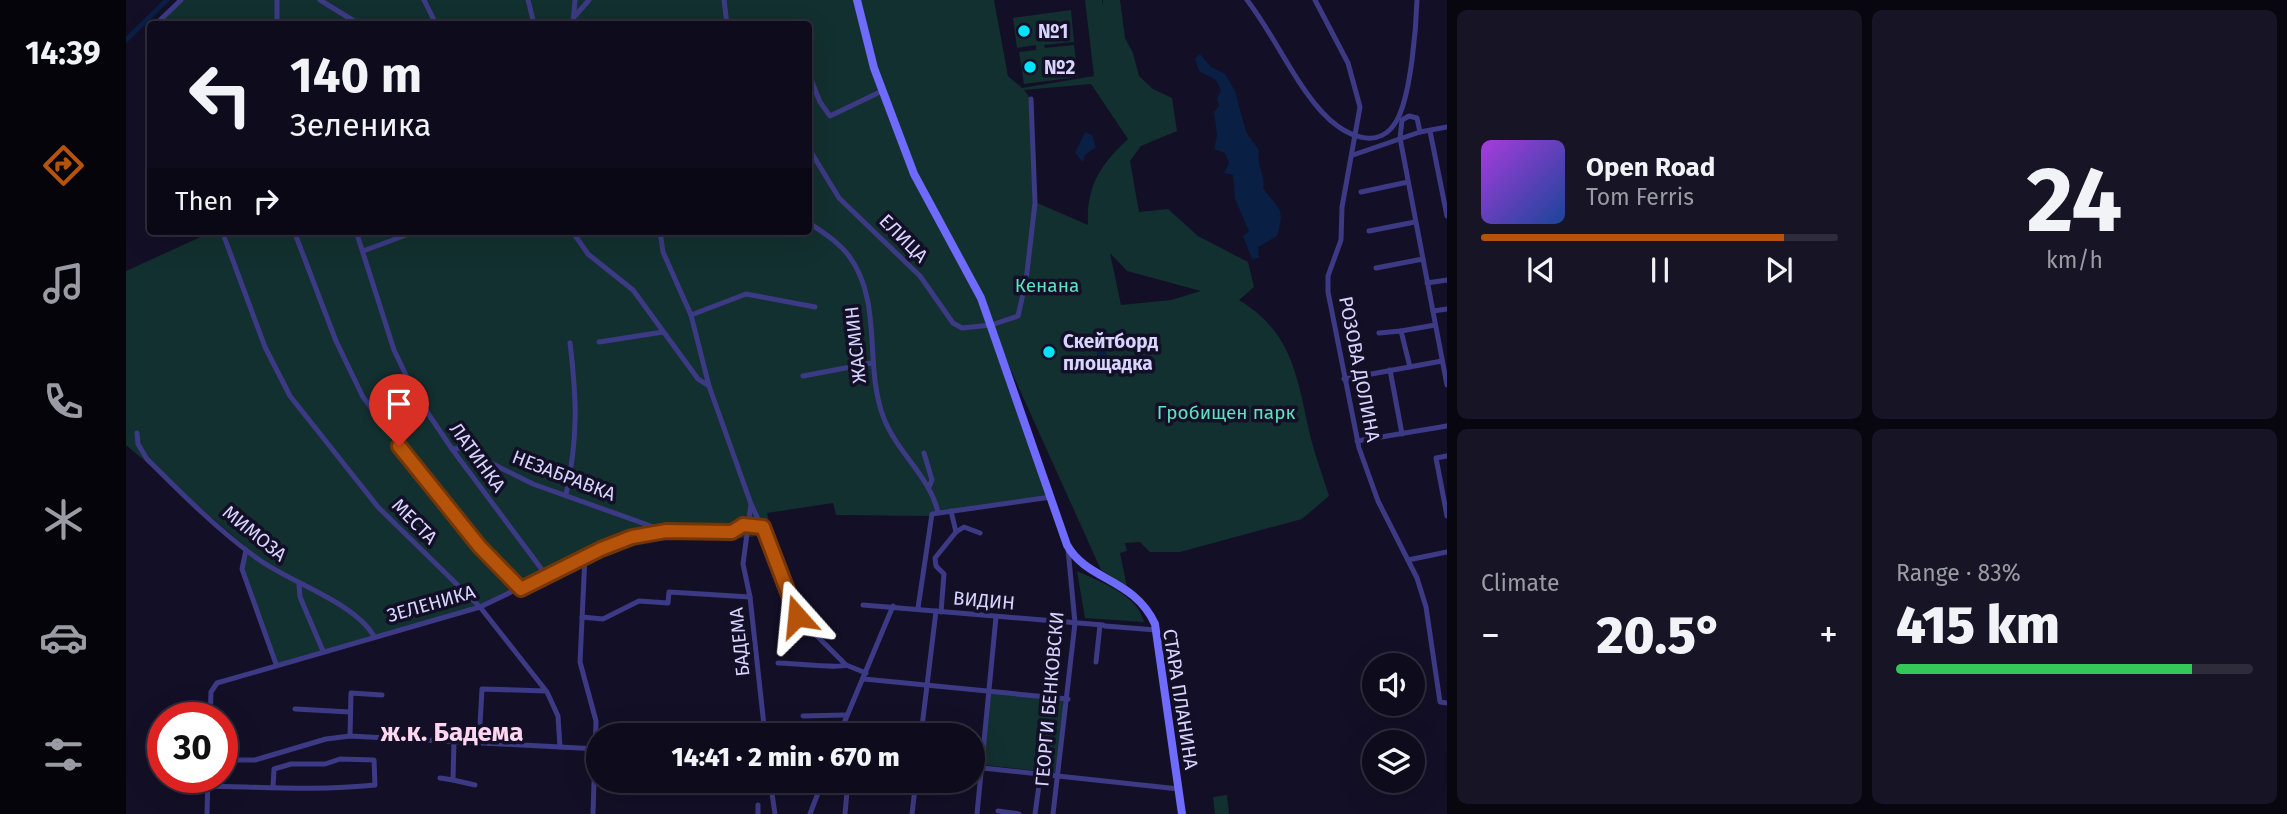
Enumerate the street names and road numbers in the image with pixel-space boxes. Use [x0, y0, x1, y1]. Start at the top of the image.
street label: ЕЛИЦА [875, 209, 933, 267]
street label: РОЗОВА ДОЛИНА [1334, 294, 1385, 444]
street label: ЖАСМИН [840, 305, 871, 385]
street label: ЛАТИНКА [445, 418, 511, 497]
street label: НЕЗАБРАВКА [509, 445, 619, 506]
street label: МЕСТА [387, 494, 442, 549]
street label: МИМОЗА [218, 501, 291, 566]
street label: ЗЕЛЕНИКА [384, 580, 478, 627]
street label: ВИДИН [952, 586, 1016, 615]
street label: БАДЕМА [724, 606, 755, 678]
street label: ГЕОРГИ БЕНКОВСКИ [1030, 610, 1069, 788]
street label: СТАРА ПЛАНИНА [1158, 627, 1203, 771]

